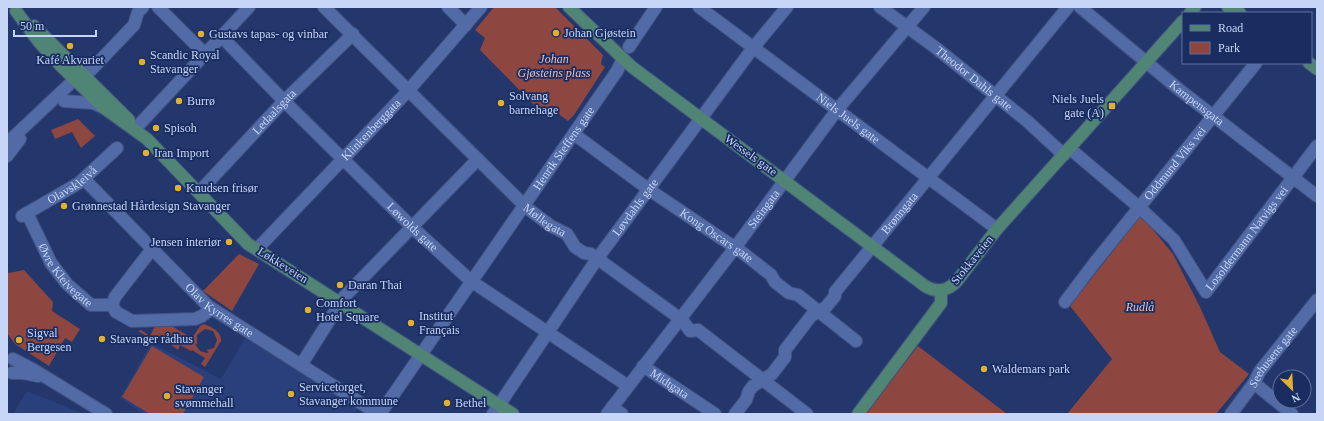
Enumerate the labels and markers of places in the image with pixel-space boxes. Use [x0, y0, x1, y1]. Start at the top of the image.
place label: Johan Gjøstein [564, 26, 636, 40]
place label: Gustavs tapas- og vinbar [209, 27, 328, 41]
marker: Johan Gjøstein [551, 28, 561, 38]
marker: Gustavs tapas- og vinbar [196, 29, 206, 39]
marker: Kafé Akvariet [65, 41, 75, 51]
place label: Scandic Royal Stavanger [150, 48, 220, 76]
place label: Kafé Akvariet [36, 53, 104, 67]
marker: Scandic Royal Stavanger [137, 57, 147, 67]
place label: Solvang barnehage [509, 89, 558, 117]
place label: Niels Juels gate (A) [1052, 92, 1104, 120]
place label: Burrø [187, 94, 215, 108]
marker: Burrø [174, 96, 184, 106]
marker: Solvang barnehage [496, 98, 506, 108]
marker: Niels Juels gate (A) [1107, 101, 1117, 111]
place label: Spisoh [164, 121, 197, 135]
marker: Spisoh [151, 123, 161, 133]
place label: Iran Import [154, 146, 210, 160]
marker: Iran Import [141, 148, 151, 158]
place label: Knudsen frisør [186, 181, 258, 195]
marker: Knudsen frisør [173, 183, 183, 193]
place label: Grønnestad Hårdesign Stavanger [72, 199, 231, 213]
marker: Grønnestad Hårdesign Stavanger [59, 201, 69, 211]
place label: Jensen interiør [151, 235, 221, 249]
marker: Jensen interiør [224, 237, 234, 247]
place label: Daran Thai [348, 278, 403, 292]
marker: Daran Thai [335, 280, 345, 290]
place label: Comfort Hotel Square [316, 296, 379, 324]
marker: Comfort Hotel Square [303, 305, 313, 315]
place label: Institut Français [419, 309, 460, 337]
marker: Institut Français [406, 318, 416, 328]
place label: Sigval Bergesen [27, 326, 71, 354]
place label: Stavanger rådhus [110, 332, 193, 346]
marker: Stavanger rådhus [97, 334, 107, 344]
marker: Sigval Bergesen [14, 335, 24, 345]
place label: Waldemars park [992, 362, 1070, 376]
marker: Waldemars park [979, 364, 989, 374]
place label: Servicetorget, Stavanger kommune [299, 380, 398, 408]
place label: Stavanger svømmehall [175, 382, 234, 410]
marker: Servicetorget, Stavanger kommune [286, 389, 296, 399]
marker: Stavanger svømmehall [162, 391, 172, 401]
place label: Bethel [455, 396, 487, 410]
marker: Bethel [442, 398, 452, 408]

